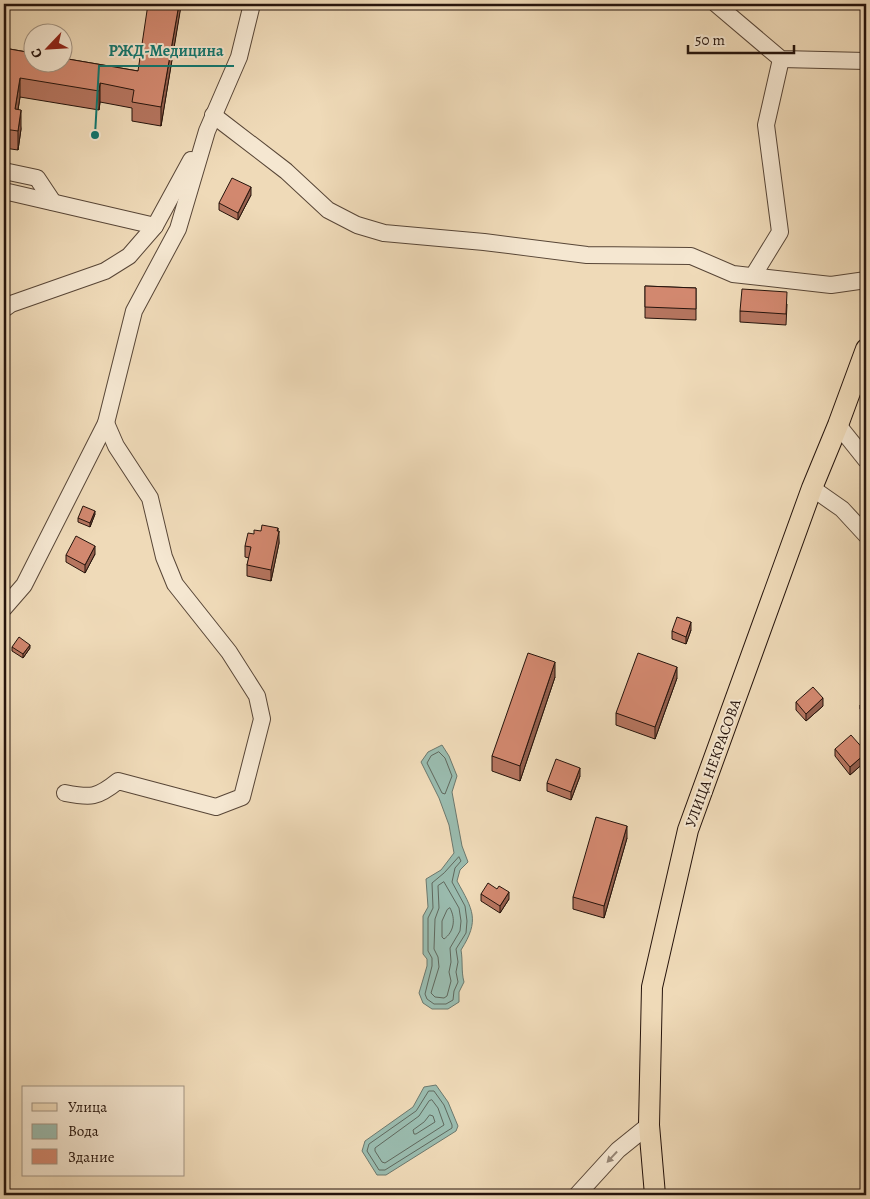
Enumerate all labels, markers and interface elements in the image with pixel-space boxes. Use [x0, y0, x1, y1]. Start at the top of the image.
north arrow [22, 22, 72, 72]
scale bar [688, 22, 794, 54]
text: 50 m [695, 30, 725, 50]
callout: РЖД-Медицина [99, 35, 234, 66]
text: РЖД-Медицина [108, 40, 224, 62]
text: С [26, 45, 47, 61]
street label: УЛИЦА НЕКРАСОВА [681, 696, 746, 830]
legend [22, 1086, 185, 1176]
text: Улица [68, 1097, 107, 1117]
text: Вода [68, 1121, 99, 1141]
text: Здание [68, 1147, 115, 1167]
one-way arrow [607, 1151, 618, 1163]

